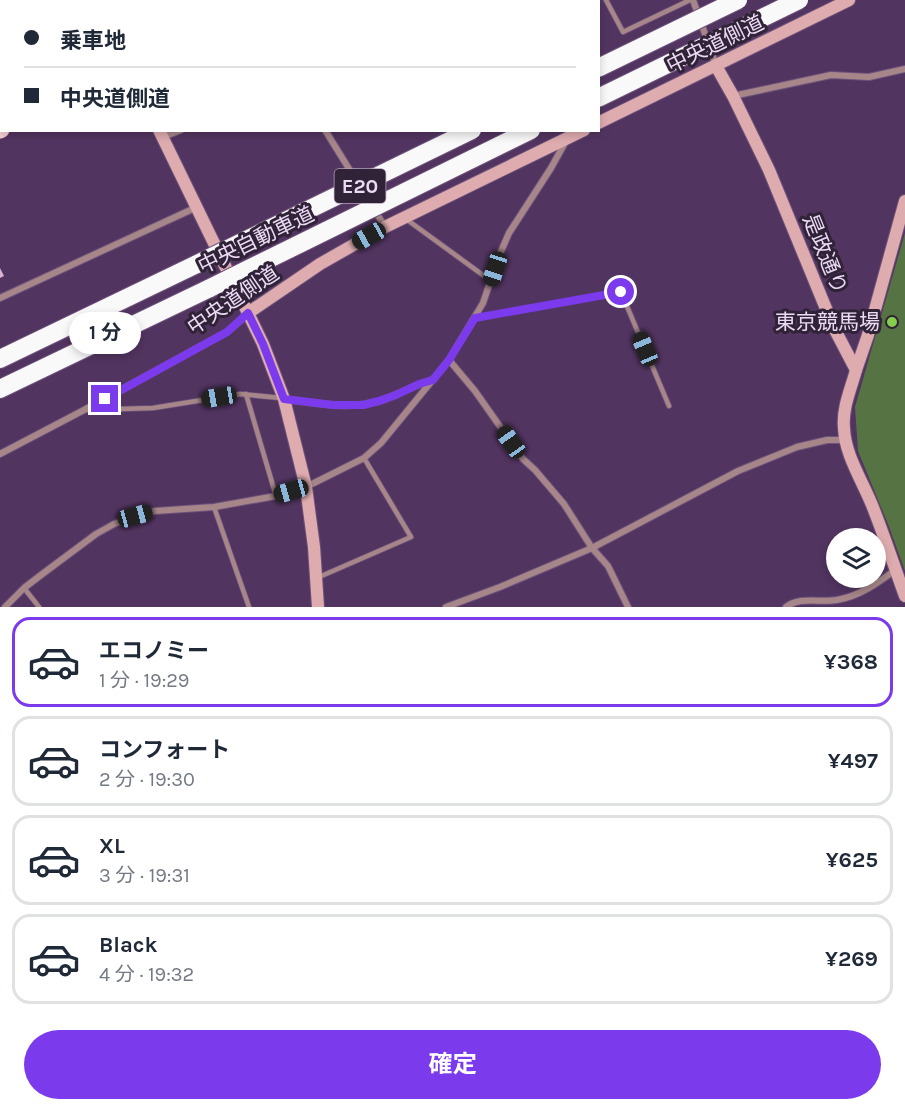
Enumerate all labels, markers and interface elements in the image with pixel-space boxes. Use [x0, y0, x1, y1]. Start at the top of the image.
street label: 中央道側道 [663, 10, 767, 78]
text: 乗車地 [60, 28, 126, 54]
text: 中央道側道 [60, 86, 170, 112]
road number: E20 [334, 169, 386, 203]
street label: 中央自動車道 [194, 202, 318, 278]
street label: 是政通り [798, 211, 852, 297]
car [349, 219, 389, 253]
car [481, 249, 509, 289]
street label: 中央道側道 [183, 261, 283, 339]
route start [607, 278, 634, 305]
place label: 東京競馬場 [775, 310, 880, 334]
callout: 1 分 [69, 312, 141, 354]
marker: 東京競馬場 [885, 315, 899, 329]
text: 1 分 [89, 321, 121, 344]
car [630, 329, 660, 369]
route end [91, 385, 118, 412]
car [200, 385, 238, 409]
car [493, 422, 529, 462]
car [271, 477, 311, 505]
car [115, 503, 155, 529]
map controls [826, 528, 886, 588]
button: layers [826, 528, 886, 588]
icon: car [27, 635, 81, 689]
text: エコノミー [99, 638, 209, 664]
text: ¥368 [824, 649, 878, 675]
text: 1 分 · 19:29 [99, 669, 189, 692]
icon: car [27, 734, 81, 788]
text: コンフォート [99, 737, 230, 763]
text: ¥497 [828, 748, 878, 774]
text: 2 分 · 19:30 [99, 768, 195, 791]
icon: car [27, 833, 81, 887]
text: XL [99, 833, 125, 859]
text: ¥625 [826, 847, 878, 873]
text: 3 分 · 19:31 [99, 864, 190, 887]
icon: car [27, 932, 81, 986]
text: Black [99, 932, 158, 958]
text: ¥269 [825, 946, 878, 972]
text: 4 分 · 19:32 [99, 963, 194, 986]
button: 確定 [24, 1030, 881, 1099]

